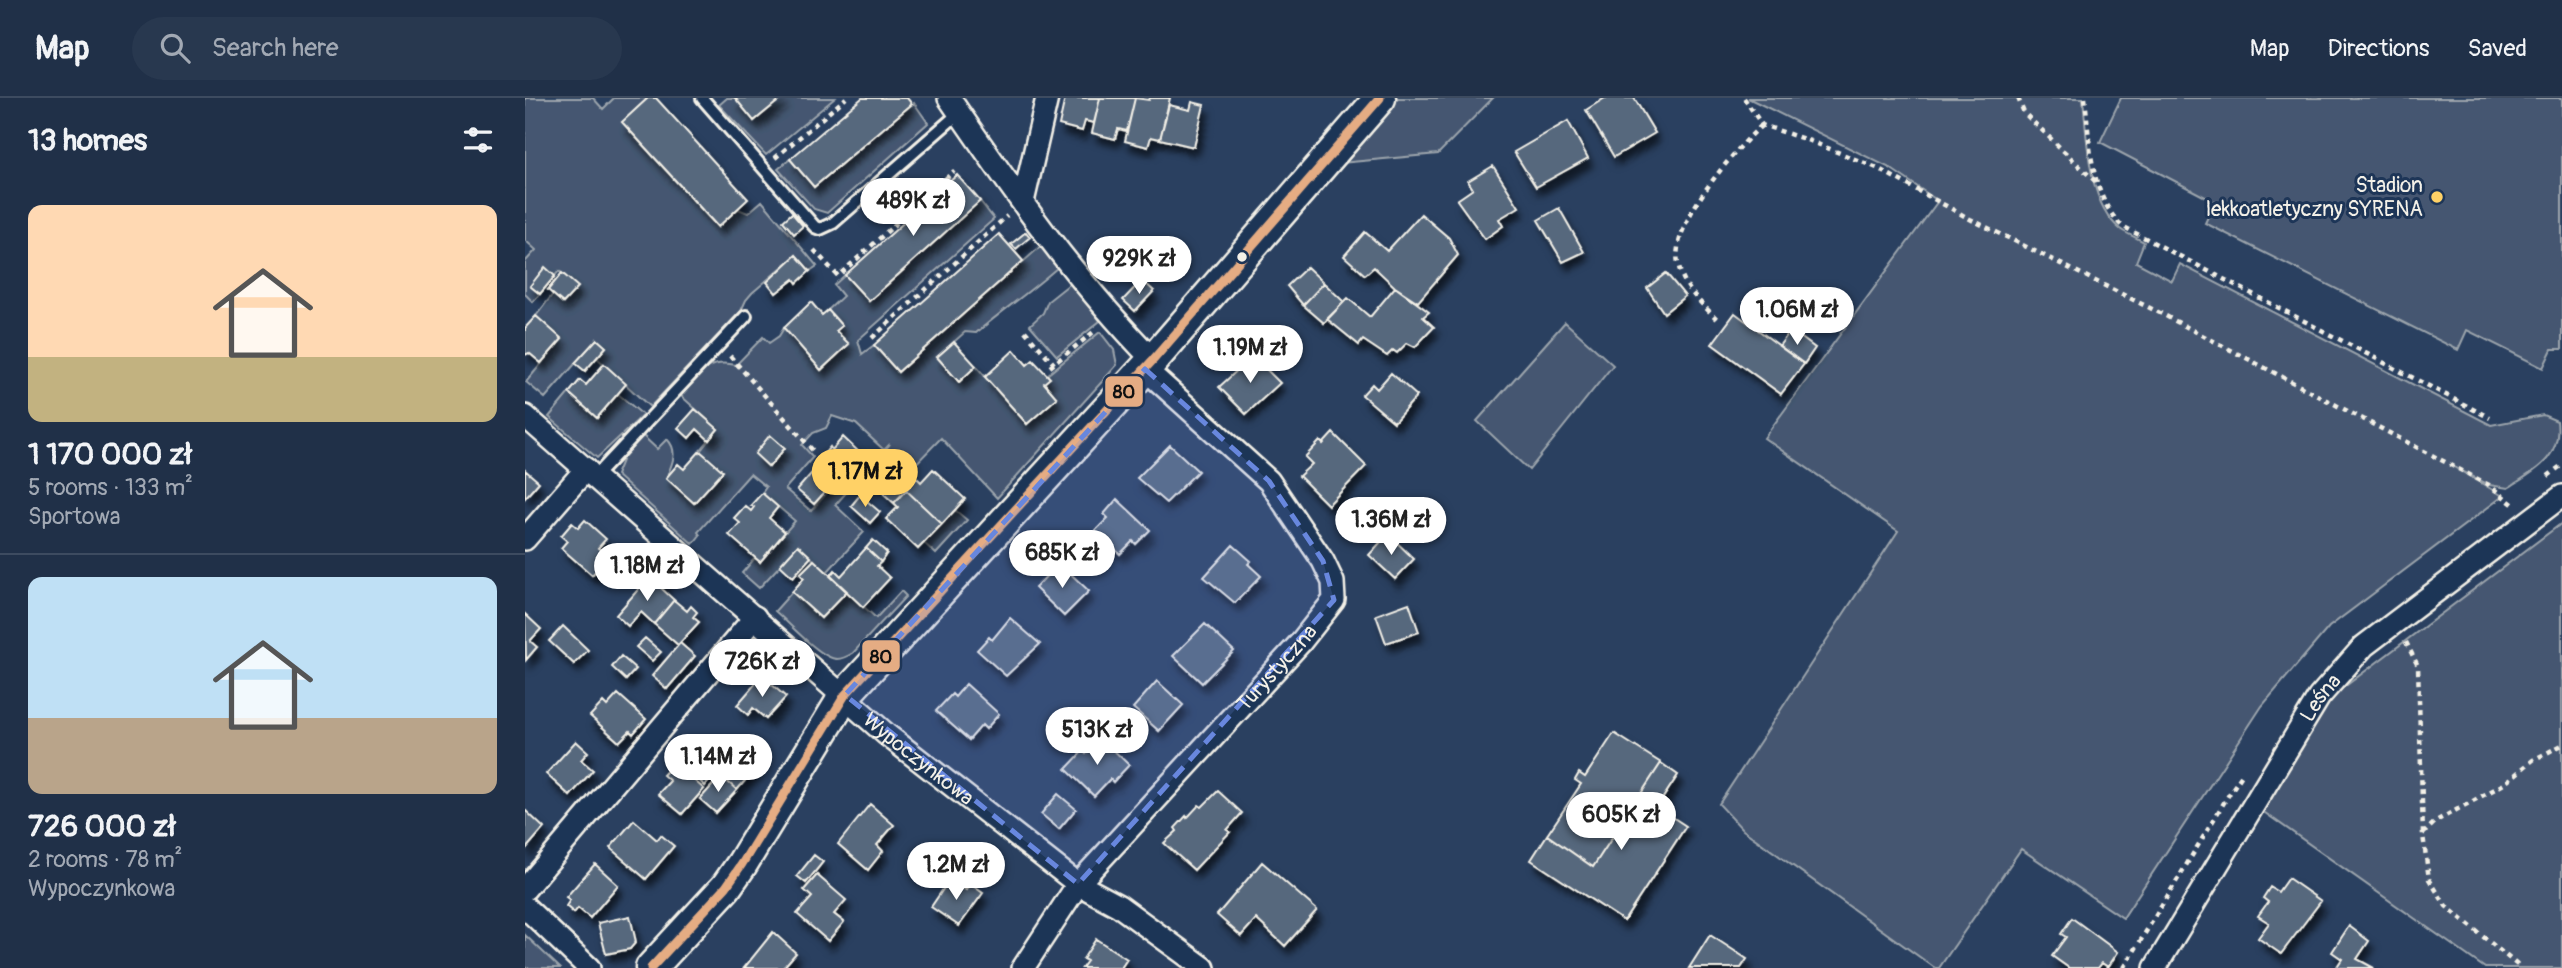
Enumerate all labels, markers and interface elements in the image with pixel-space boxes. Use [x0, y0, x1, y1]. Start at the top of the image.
search box [132, 17, 622, 80]
text: Map [35, 28, 90, 69]
icon: search [156, 29, 194, 67]
text: Search here [212, 32, 339, 64]
text: Map [2250, 34, 2290, 63]
text: Directions [2328, 34, 2429, 63]
text: Saved [2467, 34, 2527, 63]
icon: filters [459, 121, 497, 159]
text: 13 homes [28, 122, 147, 159]
place label: Stadion lekkoatletyczny SYRENA [2206, 172, 2423, 223]
pin: 489K zł [848, 178, 978, 238]
text: 489K zł [876, 186, 950, 215]
marker: Stadion lekkoatletyczny SYRENA [2429, 189, 2445, 205]
pin: 929K zł [1074, 236, 1204, 296]
text: 929K zł [1102, 244, 1176, 273]
icon: home [200, 250, 326, 376]
unlabelled marker [1235, 250, 1249, 264]
pin: 1.06M zł [1725, 288, 1869, 347]
text: 1.06M zł [1756, 295, 1838, 324]
pin: 1.19M zł [1178, 326, 1322, 385]
text: 1.19M zł [1213, 333, 1287, 362]
line badge: 80 [1104, 375, 1144, 408]
text: 80 [1113, 380, 1135, 404]
text: 1 170 000 zł [28, 436, 192, 473]
pin: 1.17M zł [793, 450, 937, 509]
text: 1.17M zł [828, 457, 902, 486]
text: 5 rooms · 133 m² [28, 473, 193, 502]
pin: 1.36M zł [1319, 498, 1463, 557]
text: Sportowa [28, 502, 120, 531]
text: 1.36M zł [1351, 505, 1431, 534]
pin: 685K zł [997, 531, 1127, 590]
text: 685K zł [1025, 538, 1099, 567]
pin: 1.18M zł [575, 544, 719, 603]
text: 1.18M zł [610, 551, 684, 580]
street label: Turystyczna [1231, 619, 1323, 717]
icon: home [200, 622, 326, 748]
line badge: 80 [861, 639, 901, 673]
pin: 726K zł [697, 640, 827, 699]
text: 80 [870, 645, 892, 669]
text: 726K zł [725, 647, 799, 676]
street label: Leśna [2294, 668, 2347, 727]
street label: Wypoczynkowa [857, 707, 979, 812]
pin: 513K zł [1032, 708, 1162, 767]
text: 513K zł [1062, 715, 1132, 744]
pin: 1.14M zł [646, 734, 790, 794]
text: 1.14M zł [680, 742, 756, 771]
pin: 605K zł [1556, 792, 1686, 852]
text: 605K zł [1582, 800, 1660, 829]
text: 726 000 zł [28, 808, 176, 845]
pin: 1.2M zł [891, 842, 1021, 902]
text: 2 rooms · 78 m² [28, 845, 182, 874]
text: 1.2M zł [923, 850, 989, 879]
text: Wypoczynkowa [28, 874, 175, 903]

